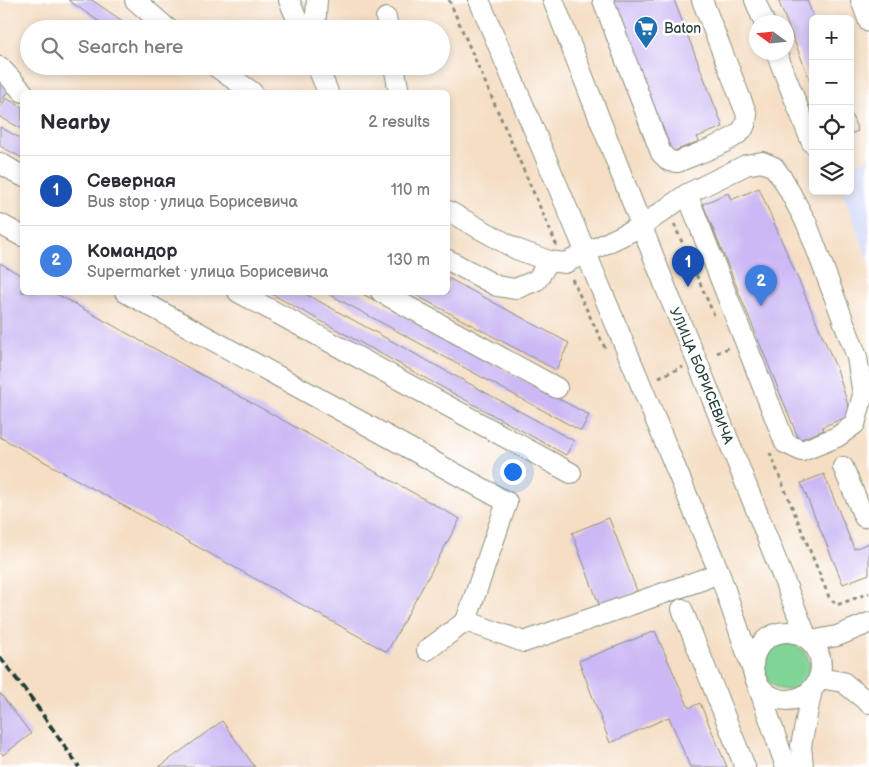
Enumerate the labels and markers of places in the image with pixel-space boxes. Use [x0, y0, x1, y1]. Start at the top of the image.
supermarket icon: Baton [633, 15, 659, 49]
place label: Baton [664, 20, 701, 37]
pin: 1 [672, 246, 704, 287]
pin: 2 [745, 265, 777, 306]

